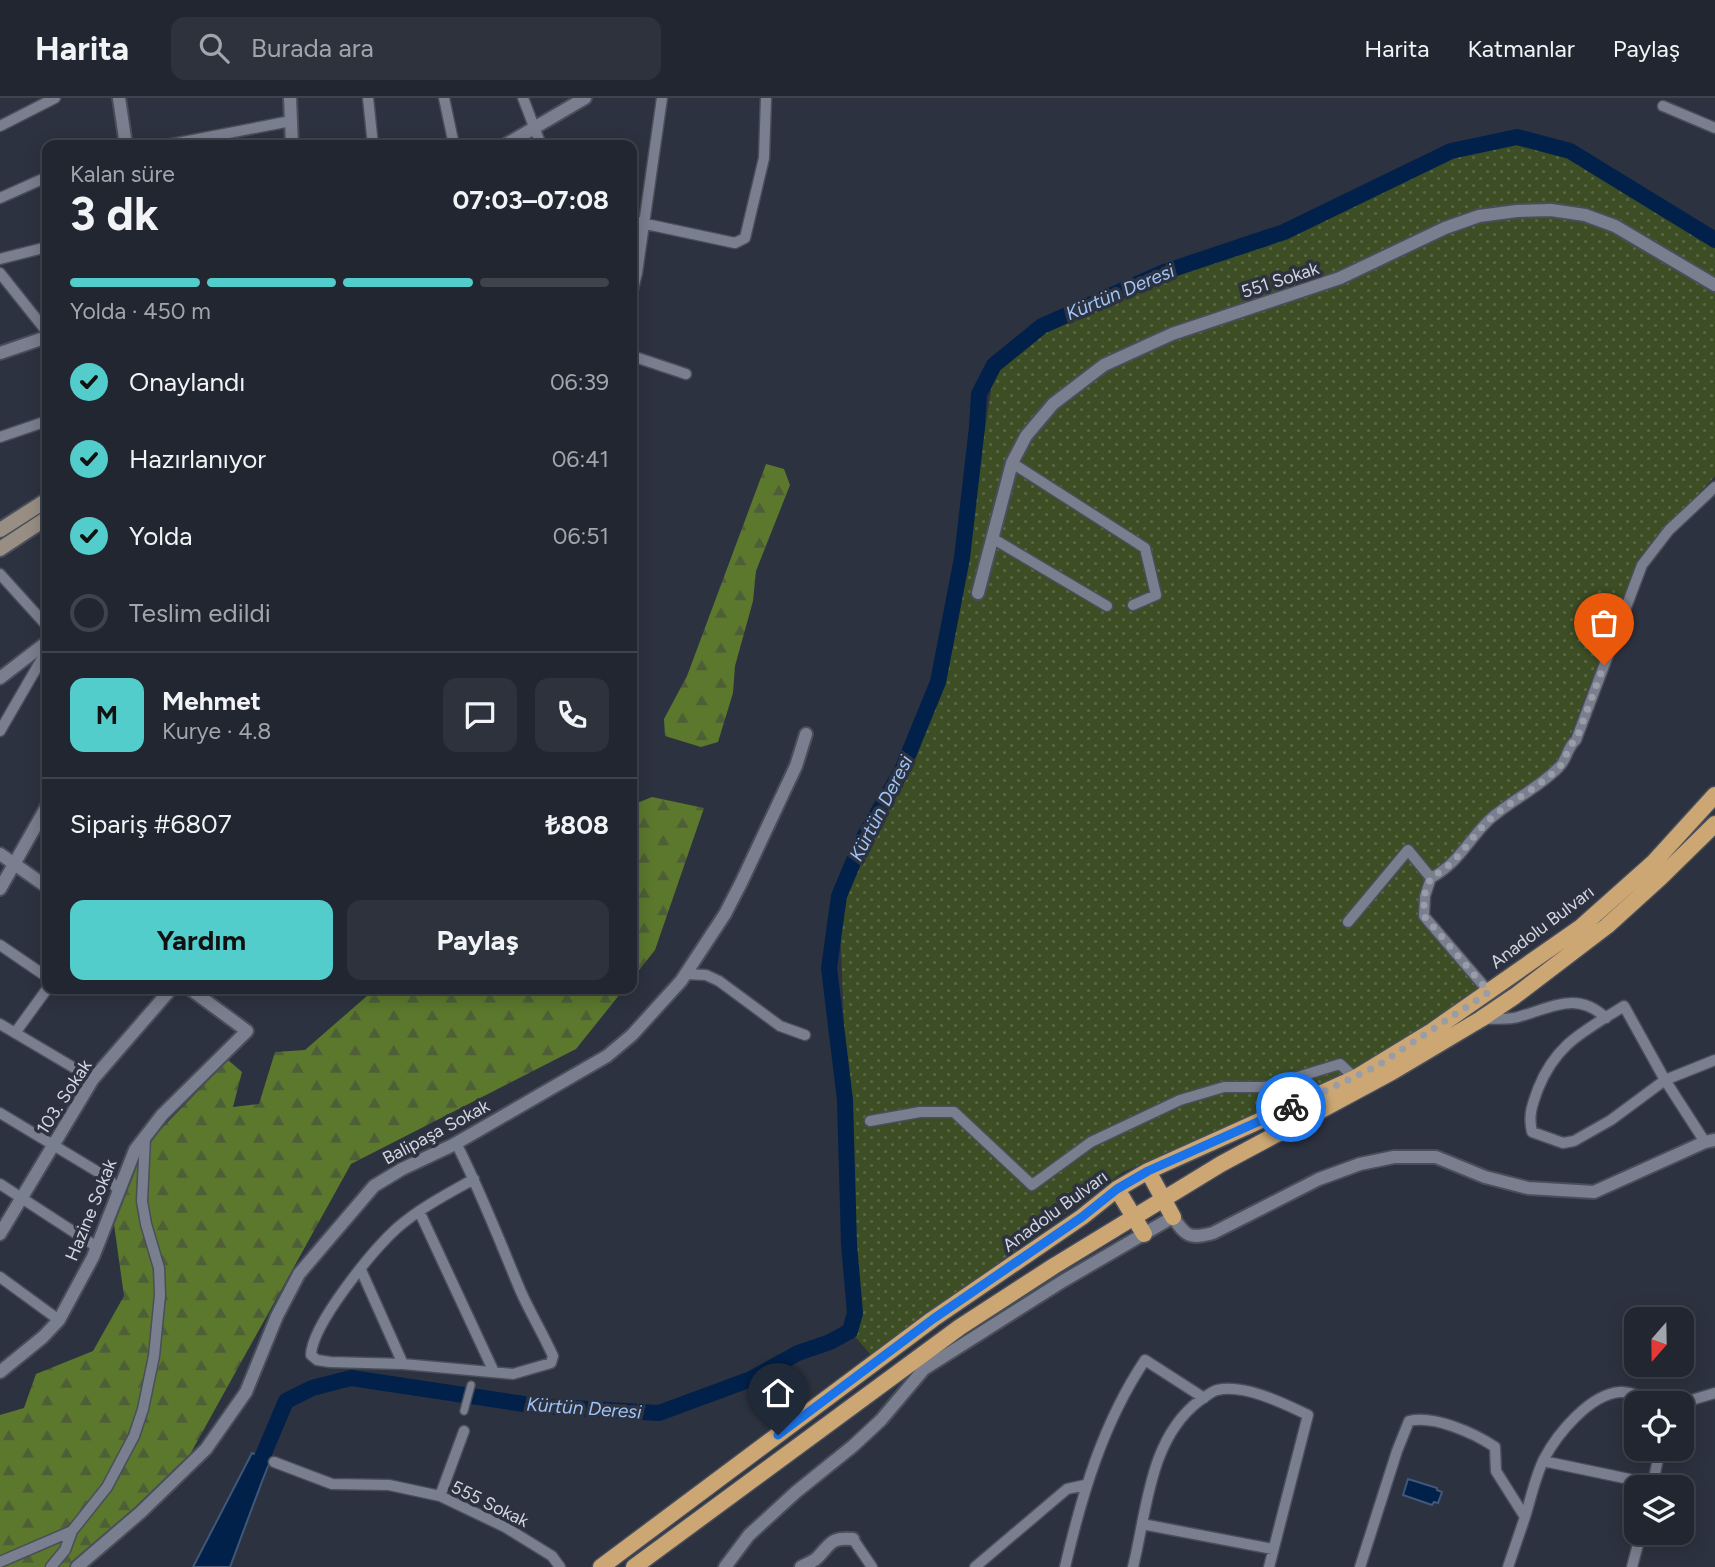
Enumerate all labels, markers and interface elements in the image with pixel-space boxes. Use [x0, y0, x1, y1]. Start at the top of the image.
search box [171, 17, 661, 80]
text: Harita [35, 29, 129, 68]
icon: search [195, 29, 233, 67]
text: Burada ara [251, 32, 374, 64]
text: Harita [1364, 34, 1429, 63]
text: Katmanlar [1467, 34, 1575, 63]
text: Paylaş [1613, 34, 1680, 63]
text: Kalan süre [70, 160, 175, 188]
text: 07:03–07:08 [452, 184, 609, 216]
text: 3 dk [70, 186, 159, 242]
street label: 551 Sokak [1238, 257, 1322, 303]
water label: Kürtün Deresi [1062, 259, 1178, 325]
text: Yolda · 450 m [70, 297, 211, 325]
icon: check [70, 363, 108, 401]
text: Onaylandı [129, 366, 245, 398]
text: 06:39 [550, 368, 609, 396]
icon: check [70, 440, 108, 478]
text: Hazırlanıyor [129, 443, 266, 475]
text: 06:41 [552, 445, 609, 473]
icon: check [70, 517, 108, 555]
text: Yolda [129, 520, 192, 552]
text: 06:51 [553, 522, 609, 550]
pin [1574, 593, 1634, 665]
text: Teslim edildi [129, 597, 271, 629]
icon: bag [1585, 604, 1623, 642]
button: chat [443, 678, 517, 752]
button: phone [535, 678, 609, 752]
text: Mehmet [162, 685, 261, 717]
text: M [96, 699, 118, 731]
text: Kurye · 4.8 [162, 717, 271, 745]
water label: Kürtün Deresi [845, 751, 918, 865]
text: Sipariş #6807 [70, 808, 232, 840]
text: ₺808 [545, 809, 609, 841]
street label: Anadolu Bulvarı [1486, 881, 1598, 973]
button: Yardım [70, 900, 333, 980]
button: Paylaş [347, 900, 609, 980]
street label: 103. Sokak [32, 1055, 96, 1139]
courier [1256, 1072, 1326, 1142]
icon: bike [1272, 1088, 1310, 1126]
street label: Balipaşa Sokak [379, 1094, 494, 1169]
street label: Hazine Sokak [61, 1156, 122, 1264]
street label: Anadolu Bulvarı [998, 1166, 1112, 1256]
north arrow [1624, 1307, 1694, 1377]
map controls [1624, 1307, 1694, 1545]
pin [748, 1363, 808, 1435]
icon: home [759, 1374, 797, 1412]
button: locate [1624, 1391, 1694, 1461]
water label: Kürtün Deresi [526, 1392, 643, 1424]
button: layers [1624, 1475, 1694, 1545]
street label: 555 Sokak [448, 1476, 533, 1532]

